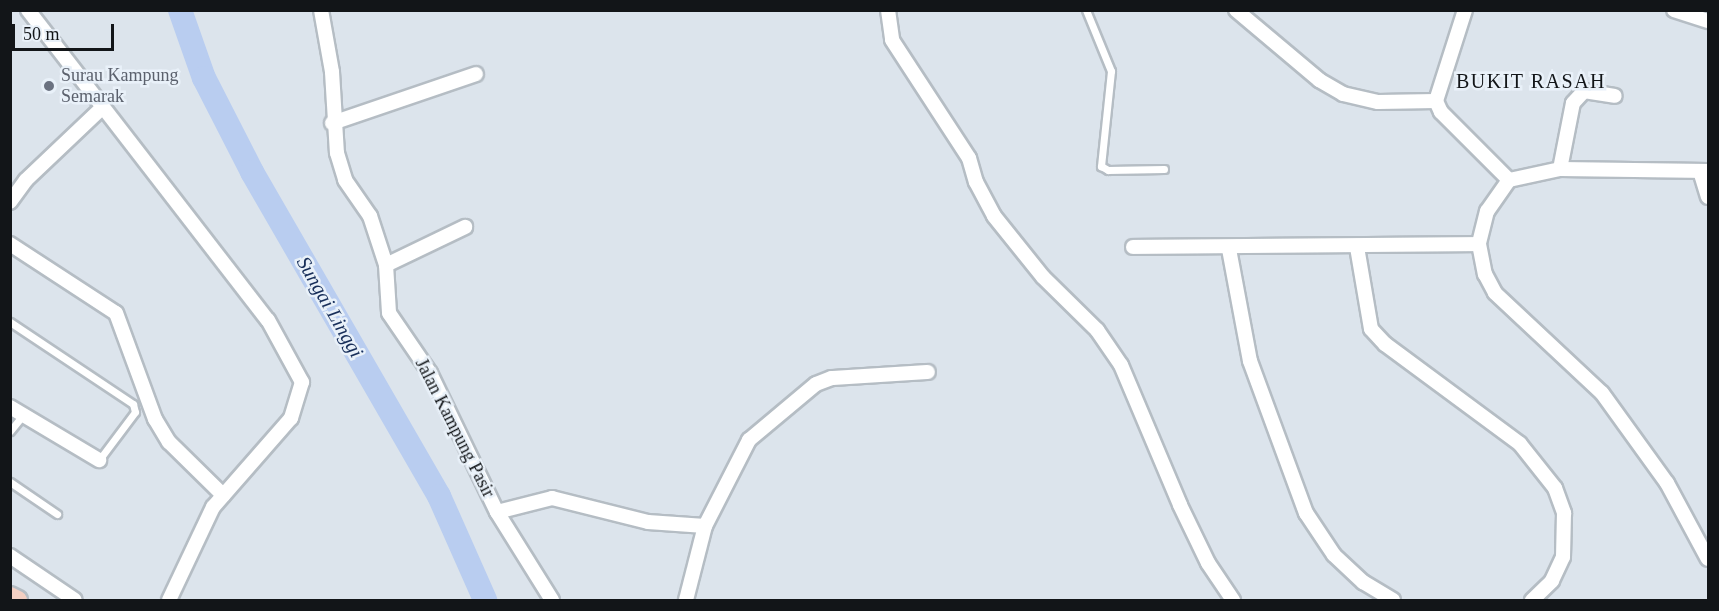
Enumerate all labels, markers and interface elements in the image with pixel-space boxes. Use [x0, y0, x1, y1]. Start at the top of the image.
scale bar [15, 12, 117, 50]
text: 50 m [23, 24, 60, 44]
place label: Surau Kampung Semarak [61, 65, 178, 107]
district label: BUKIT RASAH [1456, 69, 1606, 93]
marker: Surau Kampung Semarak [42, 79, 56, 93]
water label: Sungai Linggi [291, 252, 369, 362]
street label: Jalan Kampung Pasir [411, 355, 499, 501]

